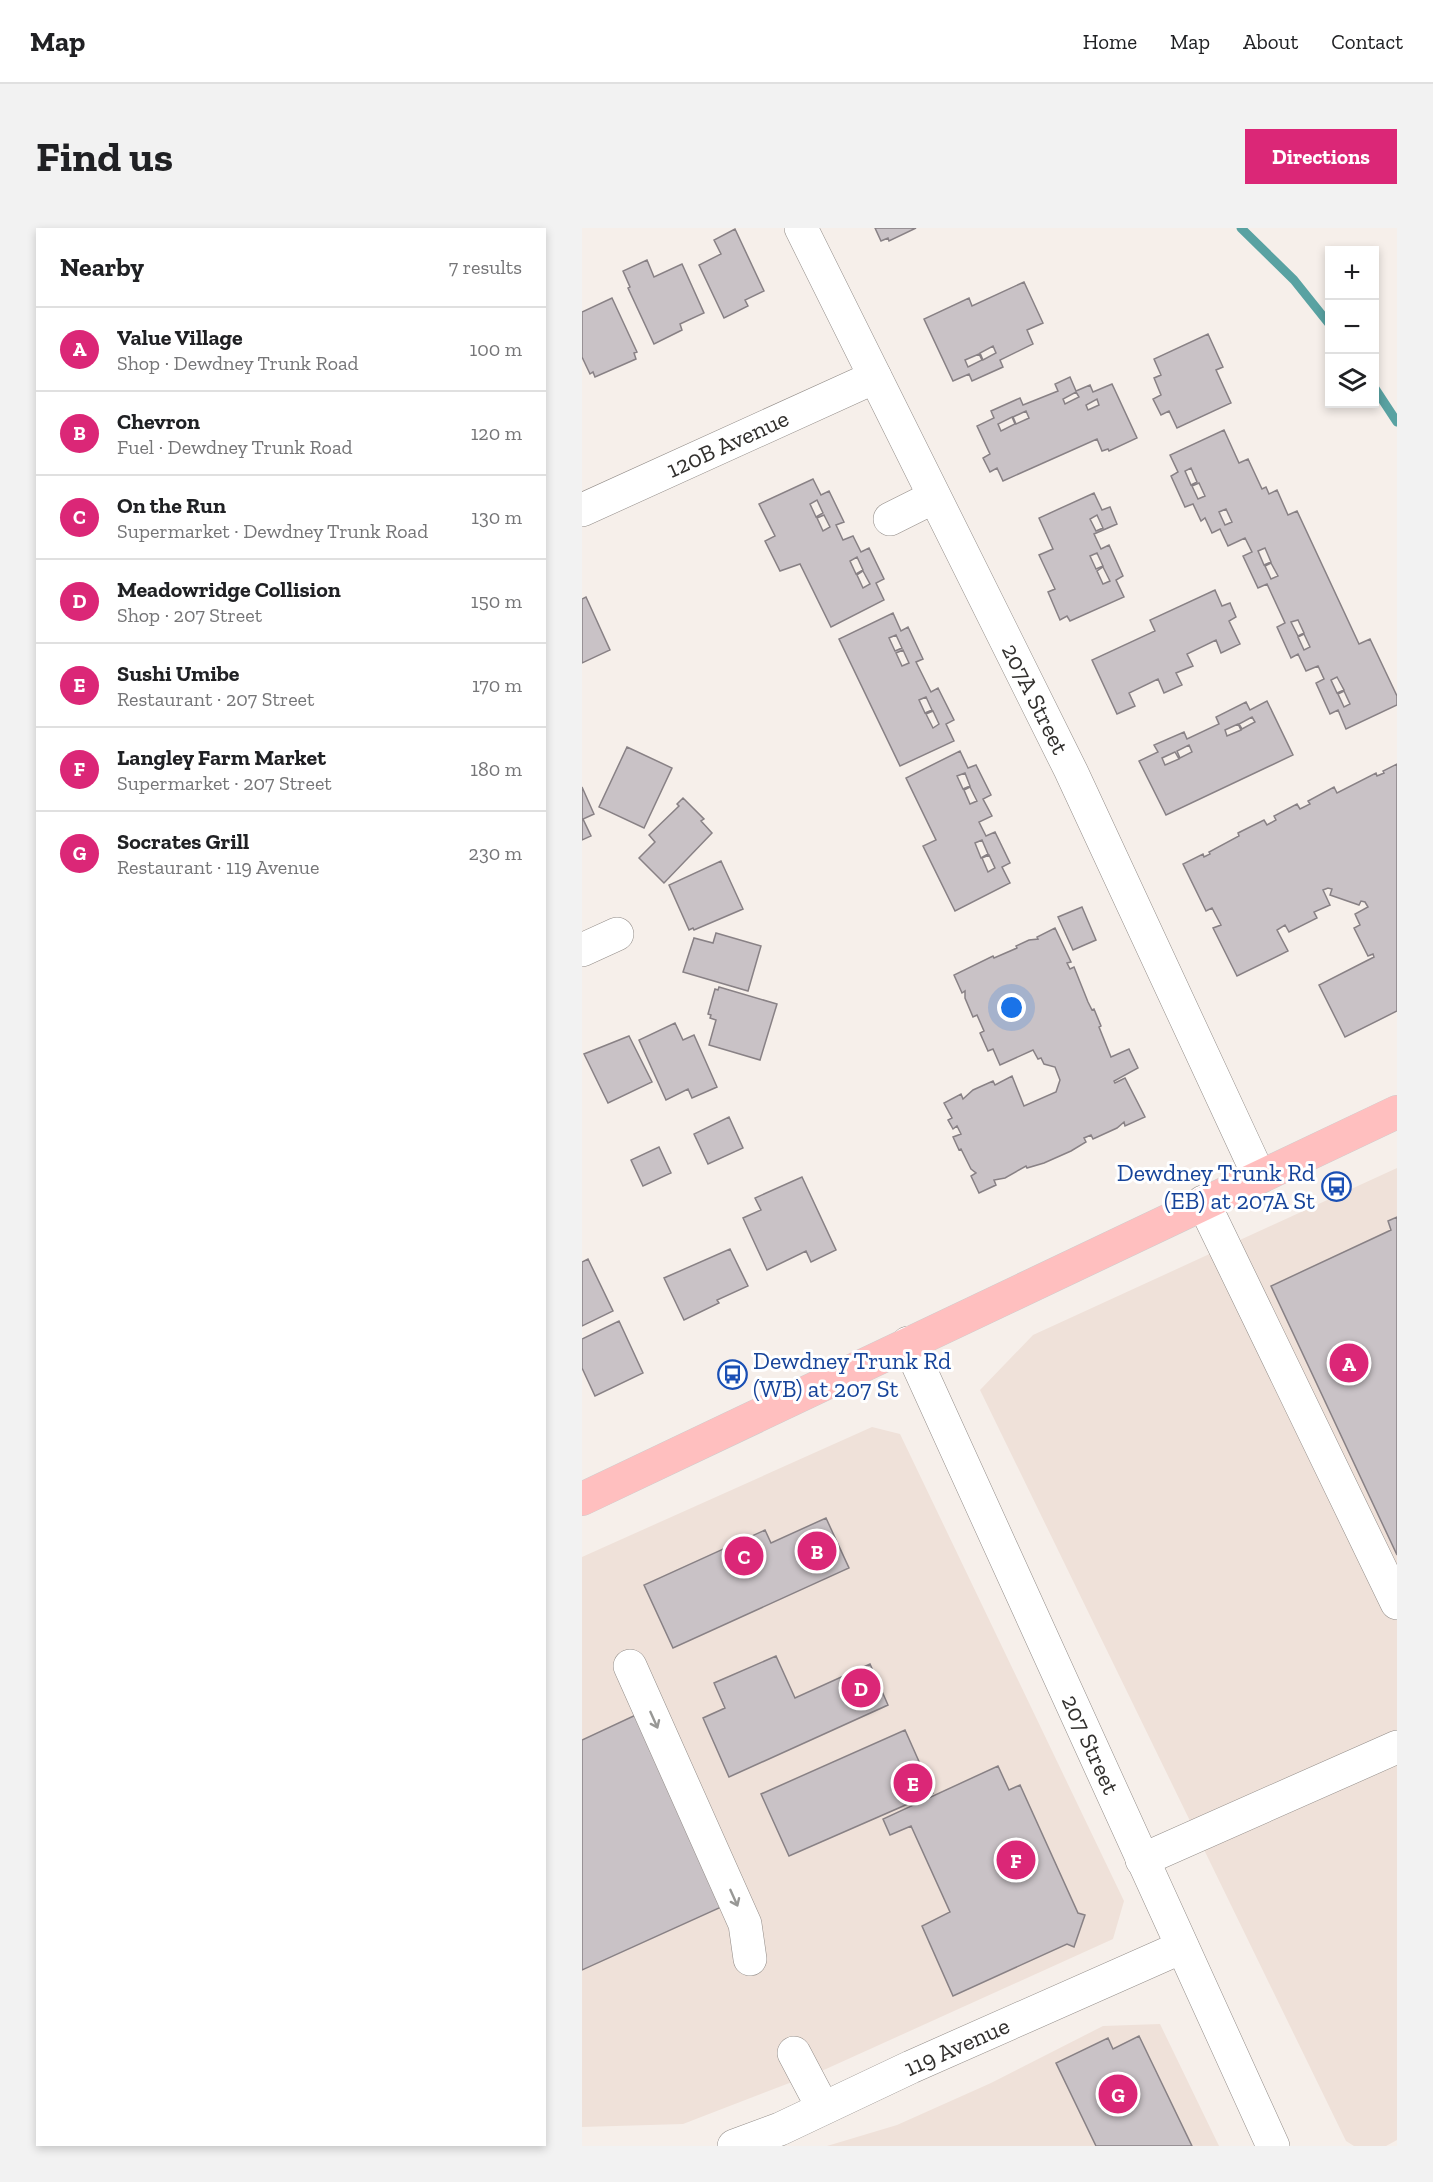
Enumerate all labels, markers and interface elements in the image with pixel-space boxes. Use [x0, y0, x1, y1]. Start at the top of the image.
text: Map [30, 25, 85, 58]
text: Home [1083, 29, 1137, 54]
text: Map [1170, 29, 1210, 54]
text: About [1243, 29, 1298, 54]
text: Contact [1331, 29, 1403, 54]
button: Directions [1245, 129, 1397, 184]
text: Find us [36, 131, 173, 182]
map controls [1325, 246, 1379, 408]
button: + [1325, 246, 1379, 300]
text: Nearby [60, 251, 144, 283]
text: 7 results [449, 255, 522, 279]
button: − [1325, 300, 1379, 354]
text: Value Village [117, 324, 243, 351]
text: A [73, 337, 86, 361]
text: 100 m [469, 337, 522, 361]
text: Shop · Dewdney Trunk Road [117, 351, 359, 375]
button: layers [1325, 354, 1379, 408]
street label: 120B Avenue [662, 403, 793, 484]
text: Chevron [117, 408, 200, 435]
text: B [73, 421, 86, 445]
text: 120 m [471, 421, 522, 445]
text: Fuel · Dewdney Trunk Road [117, 435, 353, 459]
text: On the Run [117, 492, 226, 519]
text: C [73, 505, 86, 529]
text: 130 m [471, 505, 522, 529]
text: Supermarket · Dewdney Trunk Road [117, 519, 428, 543]
text: Meadowridge Collision [117, 576, 341, 603]
text: D [73, 589, 86, 613]
text: 150 m [471, 589, 522, 613]
text: Shop · 207 Street [117, 603, 262, 627]
street label: 207A Street [996, 639, 1075, 759]
text: Sushi Umibe [117, 660, 240, 687]
text: E [74, 673, 85, 697]
text: 170 m [472, 673, 522, 697]
text: Restaurant · 207 Street [117, 687, 314, 711]
text: Langley Farm Market [117, 744, 326, 771]
text: F [74, 757, 85, 781]
text: 180 m [470, 757, 522, 781]
text: Supermarket · 207 Street [117, 771, 332, 795]
text: Socrates Grill [117, 828, 249, 855]
text: G [73, 841, 86, 865]
text: 230 m [469, 841, 522, 865]
text: Restaurant · 119 Avenue [117, 855, 319, 879]
your location [997, 993, 1026, 1022]
place label: Dewdney Trunk Rd (EB) at 207A St [1117, 1158, 1315, 1215]
bus stop icon: Dewdney Trunk Rd (EB) at 207A St [1320, 1171, 1352, 1203]
pin: A [1330, 1340, 1368, 1386]
place label: Dewdney Trunk Rd (WB) at 207 St [753, 1346, 951, 1403]
bus stop icon: Dewdney Trunk Rd (WB) at 207 St [716, 1359, 748, 1391]
pin: B [798, 1528, 836, 1574]
pin: C [724, 1534, 764, 1578]
pin: D [842, 1666, 880, 1710]
street label: 207 Street [1056, 1690, 1126, 1799]
one-way arrow [649, 1710, 660, 1728]
pin: E [894, 1760, 932, 1806]
pin: F [996, 1838, 1036, 1882]
one-way arrow [728, 1888, 740, 1906]
street label: 119 Avenue [899, 2010, 1014, 2082]
pin: G [1098, 2072, 1138, 2116]

